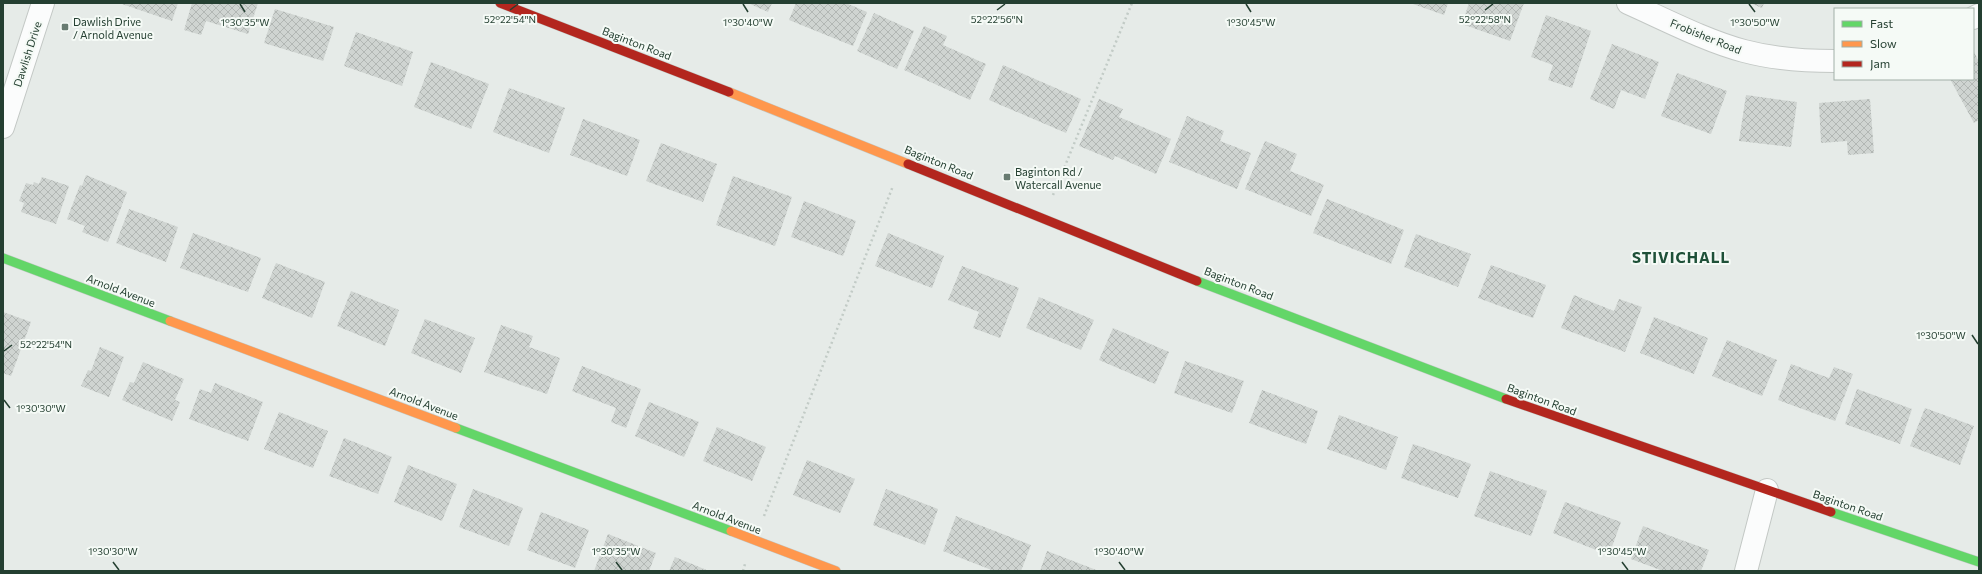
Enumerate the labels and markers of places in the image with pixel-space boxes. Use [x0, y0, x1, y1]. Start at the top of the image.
place label: Dawlish Drive / Arnold Avenue [73, 15, 153, 41]
marker: Dawlish Drive / Arnold Avenue [60, 22, 70, 32]
place label: Baginton Rd / Watercall Avenue [1015, 165, 1102, 191]
marker: Baginton Rd / Watercall Avenue [1002, 172, 1012, 182]

